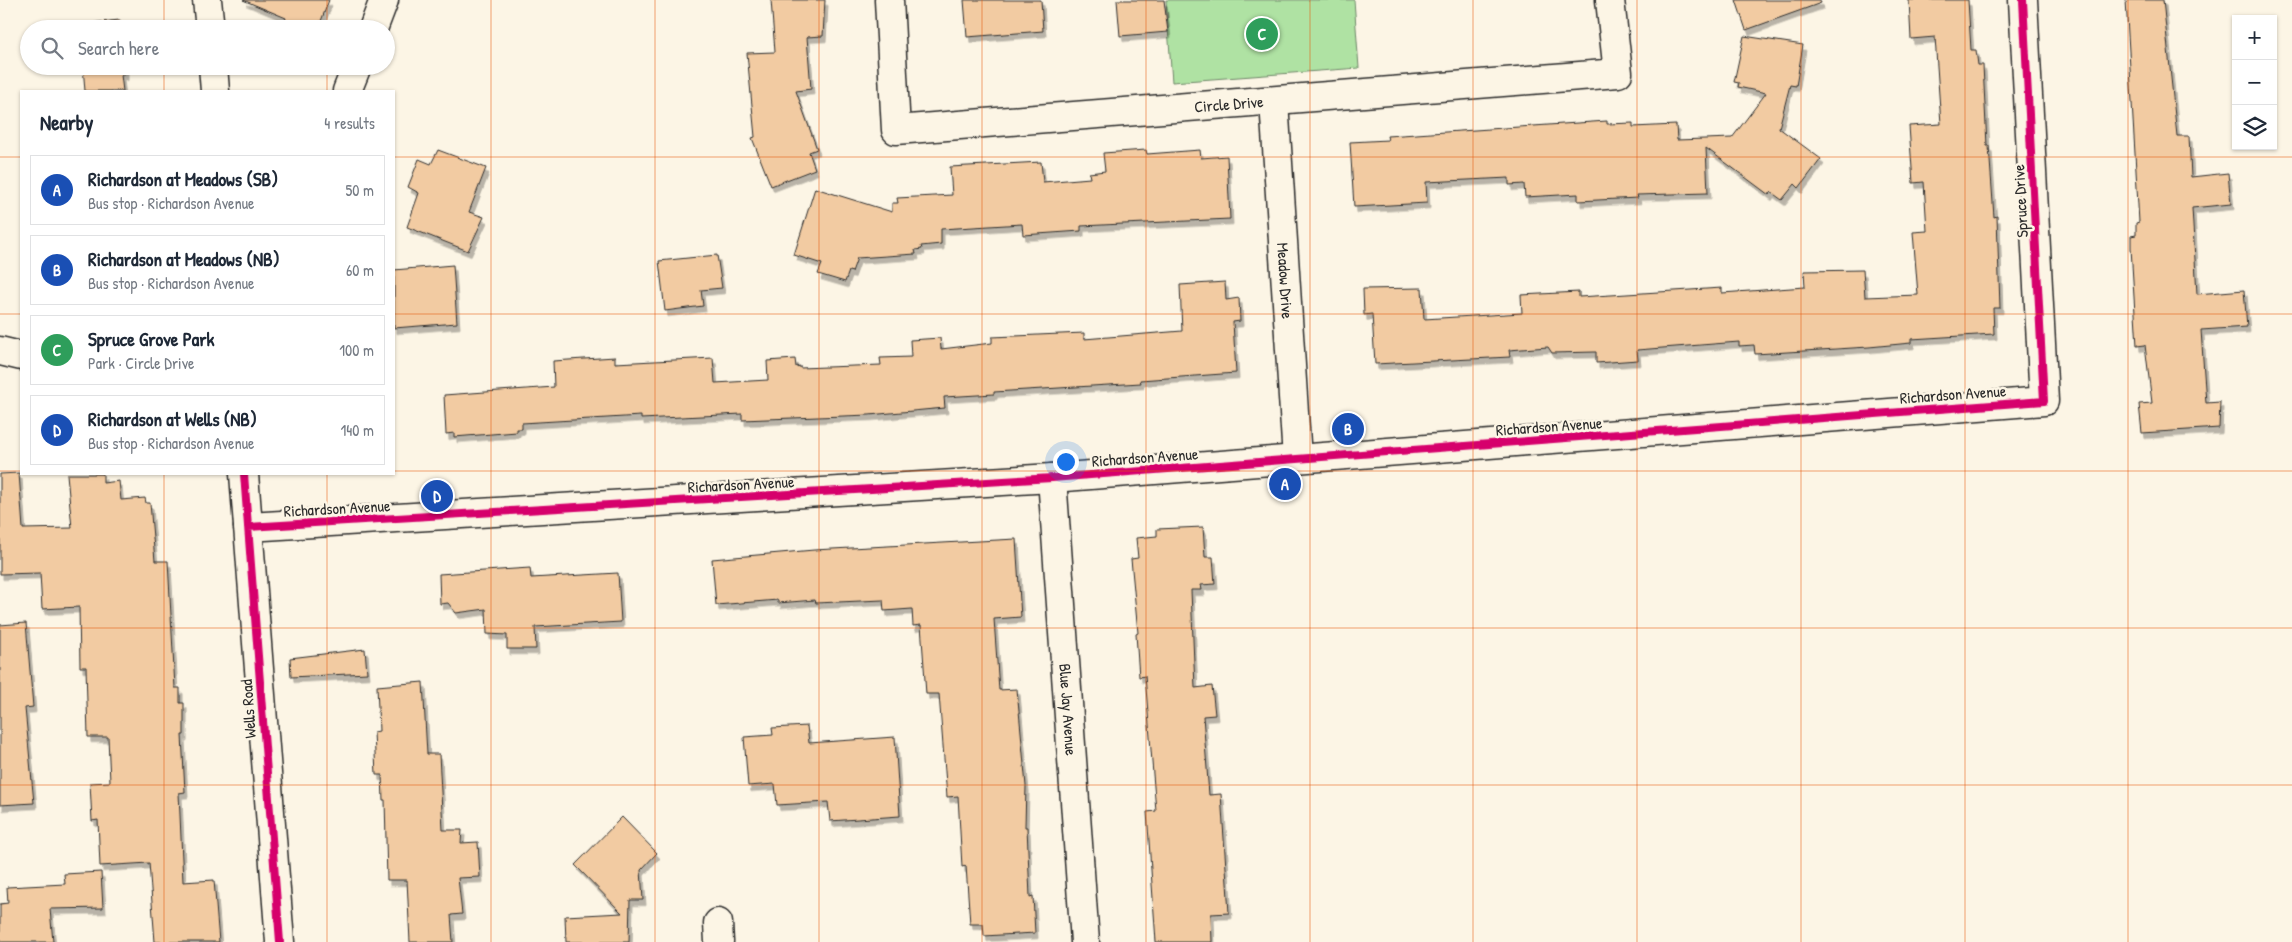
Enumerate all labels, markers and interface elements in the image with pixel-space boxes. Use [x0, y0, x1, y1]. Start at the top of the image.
pin: C [1246, 15, 1278, 53]
map controls [2232, 15, 2277, 150]
button: + [2232, 15, 2277, 60]
search box [20, 20, 395, 75]
icon: search [38, 34, 66, 62]
text: Search here [78, 35, 159, 61]
button: − [2232, 60, 2277, 105]
street label: Circle Drive [1193, 90, 1265, 117]
button: layers [2232, 105, 2277, 150]
text: Nearby [40, 108, 93, 137]
text: 4 results [324, 112, 375, 134]
street label: Spruce Drive [2007, 163, 2033, 238]
text: Richardson at Meadows (SB) [88, 166, 278, 192]
text: A [53, 179, 61, 201]
text: 50 m [346, 179, 374, 201]
text: Bus stop · Richardson Avenue [88, 192, 254, 214]
street label: Meadow Drive [1272, 242, 1299, 320]
text: Richardson at Meadows (NB) [88, 246, 280, 272]
text: B [53, 259, 61, 281]
text: 60 m [346, 259, 374, 281]
text: Bus stop · Richardson Avenue [88, 272, 254, 294]
text: Spruce Grove Park [88, 326, 214, 352]
text: C [53, 339, 61, 361]
text: 100 m [339, 339, 374, 361]
text: Park · Circle Drive [88, 352, 194, 374]
street label: Richardson Avenue [1899, 379, 2008, 409]
text: Richardson at Wells (NB) [88, 406, 257, 432]
pin: B [1332, 410, 1364, 448]
street label: Richardson Avenue [1495, 411, 1604, 441]
text: D [53, 419, 61, 441]
text: 140 m [340, 419, 374, 441]
text: Bus stop · Richardson Avenue [88, 432, 254, 454]
street label: Richardson Avenue [1091, 442, 1200, 472]
your location [1053, 449, 1079, 475]
pin: A [1269, 465, 1301, 503]
street label: Richardson Avenue [687, 470, 795, 498]
pin: D [421, 477, 453, 515]
street label: Richardson Avenue [283, 494, 391, 522]
street label: Blue Jay Avenue [1054, 663, 1083, 757]
street label: Wells Road [235, 679, 261, 739]

